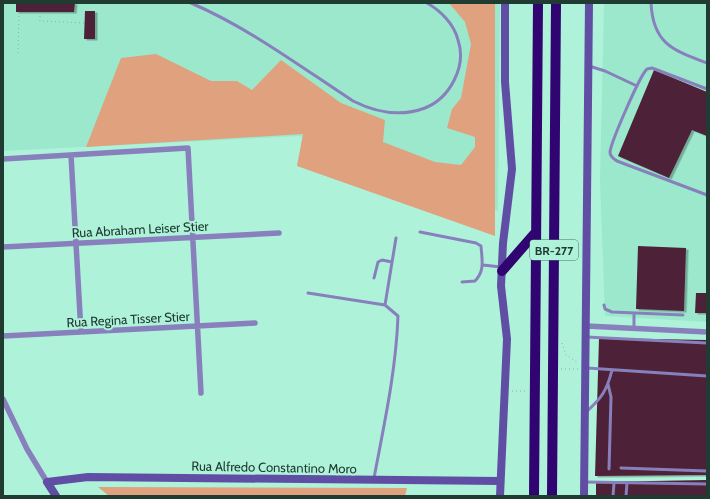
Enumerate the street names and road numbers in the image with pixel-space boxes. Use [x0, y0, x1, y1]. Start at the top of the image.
street label: Rua Abraham Leiser Stier [71, 217, 210, 241]
road number: BR-277 [530, 240, 578, 260]
street label: Rua Regina Tisser Stier [66, 308, 191, 330]
street label: Rua Alfredo Constantino Moro [191, 458, 357, 476]

